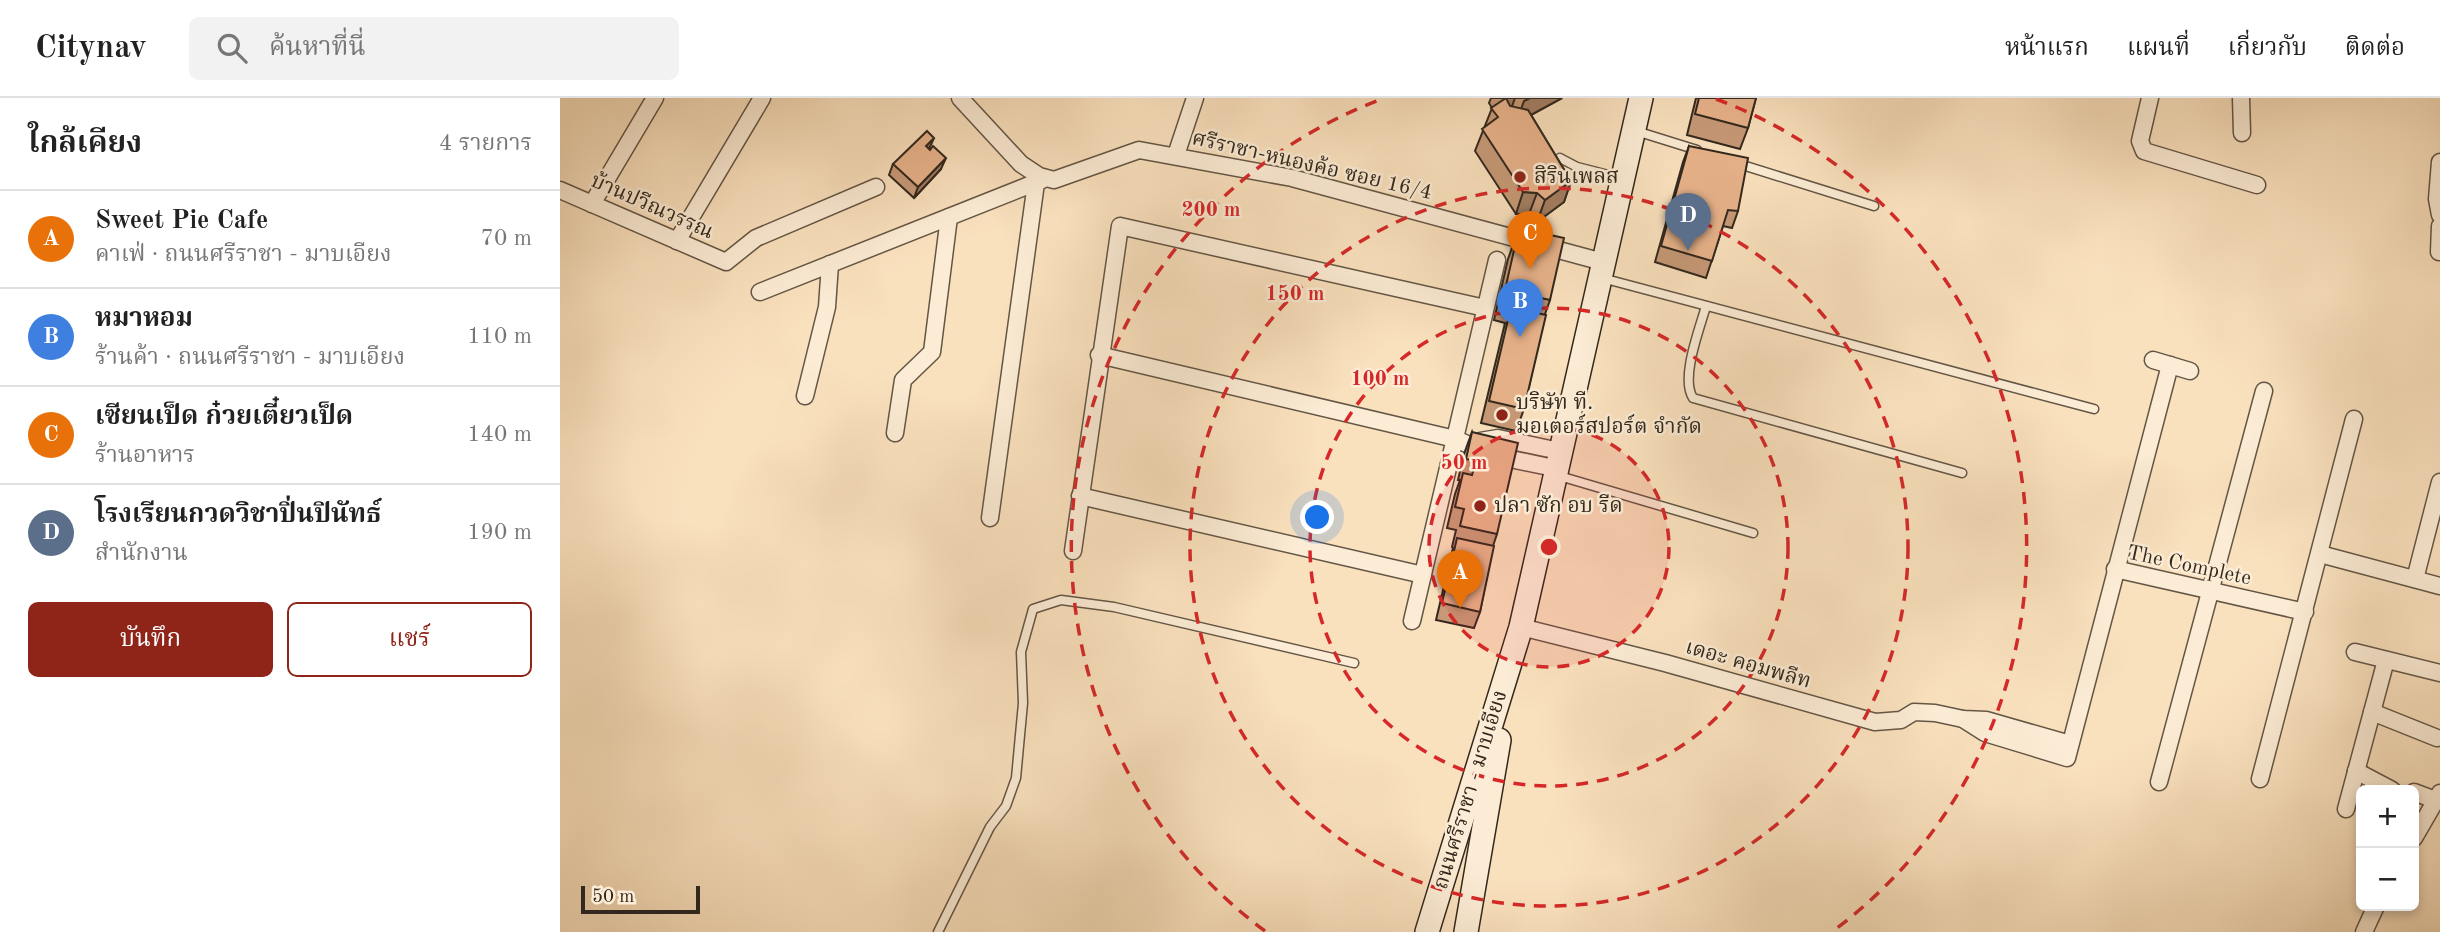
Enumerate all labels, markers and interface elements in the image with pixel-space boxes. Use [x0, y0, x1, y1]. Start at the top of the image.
search box [189, 17, 679, 80]
icon: search [213, 29, 251, 67]
text: Citynav [35, 32, 147, 65]
text: ค้นหาที่นี่ [269, 35, 366, 61]
text: หน้าแรก [2005, 37, 2089, 61]
text: แผนที่ [2127, 37, 2190, 61]
text: เกี่ยวกับ [2228, 37, 2307, 61]
text: ติดต่อ [2345, 37, 2405, 61]
street label: ศรีราชา-หนองค้อ ซอย 16/4 [1190, 125, 1435, 204]
text: ใกล้เคียง [28, 129, 142, 159]
text: 4 รายการ [439, 132, 532, 155]
place label: สิรินเพลส [1534, 165, 1619, 188]
street label: บ้านปวีณวรรณ [587, 168, 718, 243]
marker: สิรินเพลส [1512, 169, 1528, 185]
pin: D [1665, 193, 1711, 251]
text: 200 m [1181, 200, 1241, 221]
text: Sweet Pie Cafe [95, 208, 268, 234]
pin: C [1507, 211, 1553, 269]
text: A [42, 227, 60, 250]
text: 70 m [481, 227, 532, 250]
text: คาเฟ่ · ถนนศรีราชา - มาบเอียง [95, 243, 391, 266]
pin: B [1497, 279, 1543, 337]
text: 150 m [1265, 284, 1325, 305]
text: หมาหอม [95, 306, 193, 332]
text: B [43, 325, 59, 348]
text: 110 m [467, 325, 532, 348]
text: ร้านค้า · ถนนศรีราชา - มาบเอียง [95, 346, 405, 369]
text: 100 m [1350, 369, 1410, 390]
place label: บริษัท ที. มอเตอร์สปอร์ต จำกัด [1516, 390, 1702, 438]
text: เซียนเป็ด ก๋วยเตี๋ยวเป็ด [95, 404, 353, 430]
marker: บริษัท ที. มอเตอร์สปอร์ต จำกัด [1494, 407, 1510, 423]
text: C [43, 423, 59, 446]
text: 140 m [467, 423, 532, 446]
text: ร้านอาหาร [95, 444, 195, 467]
text: 50 m [1440, 453, 1488, 474]
place label: ปลา ซัก อบ รีด [1494, 493, 1623, 517]
marker: ปลา ซัก อบ รีด [1472, 498, 1488, 514]
your location [1300, 500, 1334, 534]
text: โรงเรียนกวดวิชาปิ่นปินัทธ์ [95, 502, 381, 528]
text: D [42, 521, 60, 544]
text: 190 m [467, 521, 532, 544]
centre of rings [1537, 535, 1561, 559]
text: สำนักงาน [95, 542, 188, 565]
street label: The Complete [2125, 543, 2253, 589]
pin: A [1437, 550, 1483, 608]
button: บันทึก [28, 602, 273, 677]
button: แชร์ [287, 602, 532, 677]
street label: เดอะ คอมพลีท [1683, 634, 1814, 693]
street label: ถนนศรีราชา - มาบเอียง [1428, 687, 1511, 892]
map controls [2356, 785, 2419, 911]
button: + [2356, 785, 2419, 848]
button: − [2356, 848, 2419, 911]
scale bar [581, 883, 700, 915]
text: 50 m [592, 888, 634, 907]

